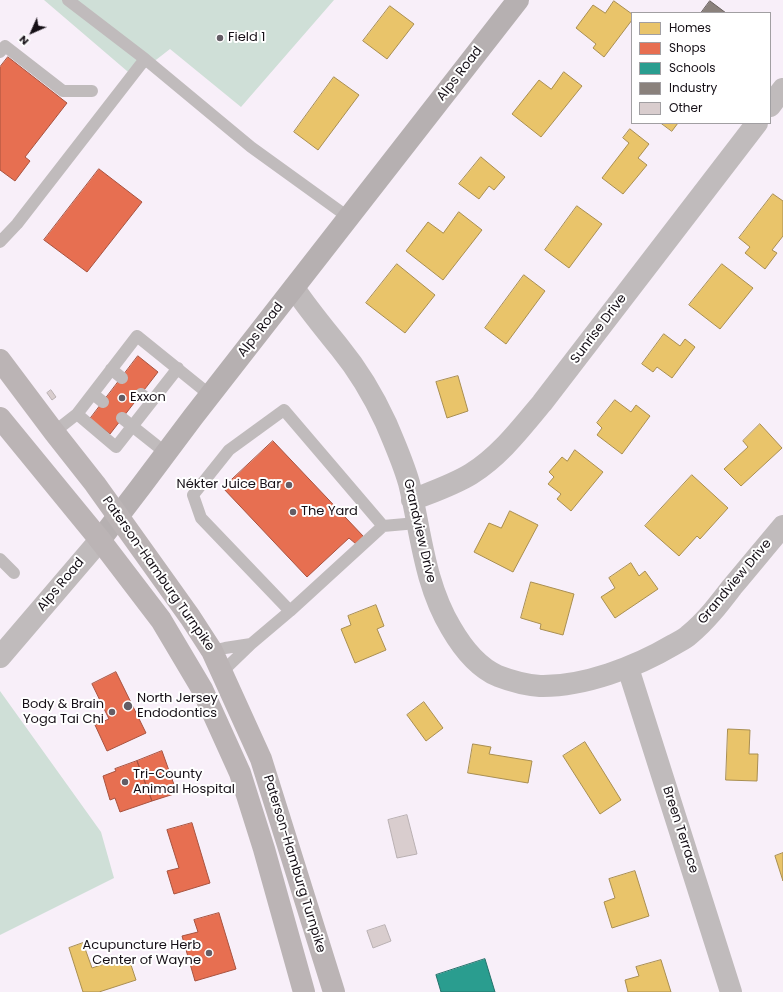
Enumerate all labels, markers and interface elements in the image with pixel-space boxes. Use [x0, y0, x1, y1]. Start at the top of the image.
north arrow [12, 12, 52, 52]
legend [631, 12, 771, 124]
text: Homes [669, 19, 711, 36]
place label: Field 1 [228, 30, 265, 46]
text: N [15, 32, 32, 49]
marker: Field 1 [215, 33, 225, 43]
text: Shops [669, 39, 706, 56]
street label: Alps Road [434, 44, 486, 104]
text: Schools [669, 59, 716, 76]
text: Industry [669, 79, 717, 96]
text: Other [669, 99, 702, 116]
street label: Sunrise Drive [568, 291, 630, 367]
street label: Alps Road [235, 300, 287, 360]
place label: Exxon [130, 390, 166, 406]
marker: Exxon [117, 393, 127, 403]
place label: Nékter Juice Bar [177, 477, 281, 493]
street label: Grandview Drive [399, 478, 439, 584]
marker: Nékter Juice Bar [284, 480, 294, 490]
street label: Paterson-Hamburg Turnpike [98, 494, 218, 654]
place label: The Yard [301, 504, 358, 520]
marker: The Yard [288, 507, 298, 517]
street label: Grandview Drive [695, 536, 775, 628]
street label: Alps Road [34, 555, 88, 615]
place label: North Jersey Endodontics [137, 691, 218, 722]
place label: Body & Brain Yoga Tai Chi [22, 697, 104, 728]
marker: North Jersey Endodontics [122, 700, 134, 712]
marker: Body & Brain Yoga Tai Chi [107, 707, 117, 717]
place label: Tri-County Animal Hospital [133, 767, 235, 798]
street label: Paterson-Hamburg Turnpike [259, 773, 329, 955]
marker: Tri-County Animal Hospital [120, 777, 130, 787]
street label: Breen Terrace [659, 785, 701, 875]
place label: Acupuncture Herb Center of Wayne [83, 938, 201, 969]
marker: Acupuncture Herb Center of Wayne [204, 948, 214, 958]

